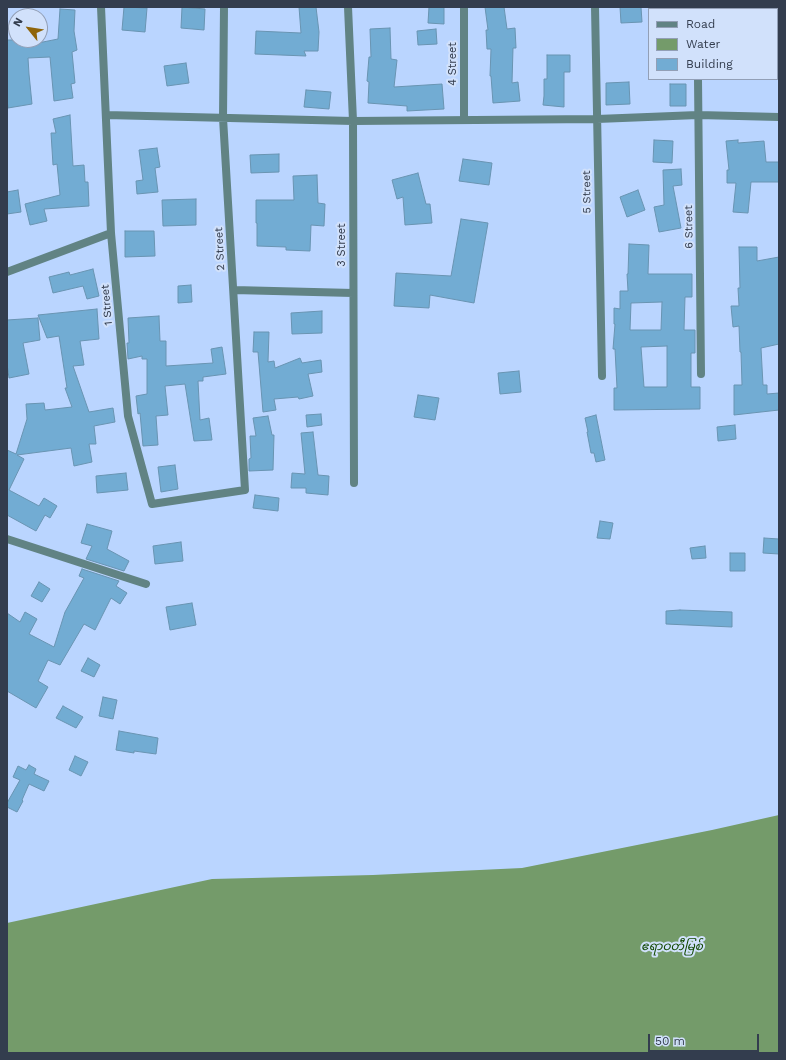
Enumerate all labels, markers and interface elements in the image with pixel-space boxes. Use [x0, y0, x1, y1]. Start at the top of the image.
north arrow [8, 8, 48, 48]
legend [648, 8, 778, 80]
text: N [10, 15, 26, 29]
text: Road [686, 17, 715, 31]
text: Water [686, 37, 720, 51]
street label: 4 Street [446, 42, 460, 86]
text: Building [686, 57, 733, 71]
street label: 5 Street [580, 170, 594, 214]
street label: 6 Street [682, 205, 696, 249]
street label: 3 Street [335, 223, 349, 267]
street label: 2 Street [212, 227, 228, 271]
street label: 1 Street [99, 284, 115, 326]
water label: ဧရာဝတီမြစ် [641, 939, 703, 953]
scale bar [650, 1026, 761, 1052]
text: 50 m [655, 1034, 685, 1048]

